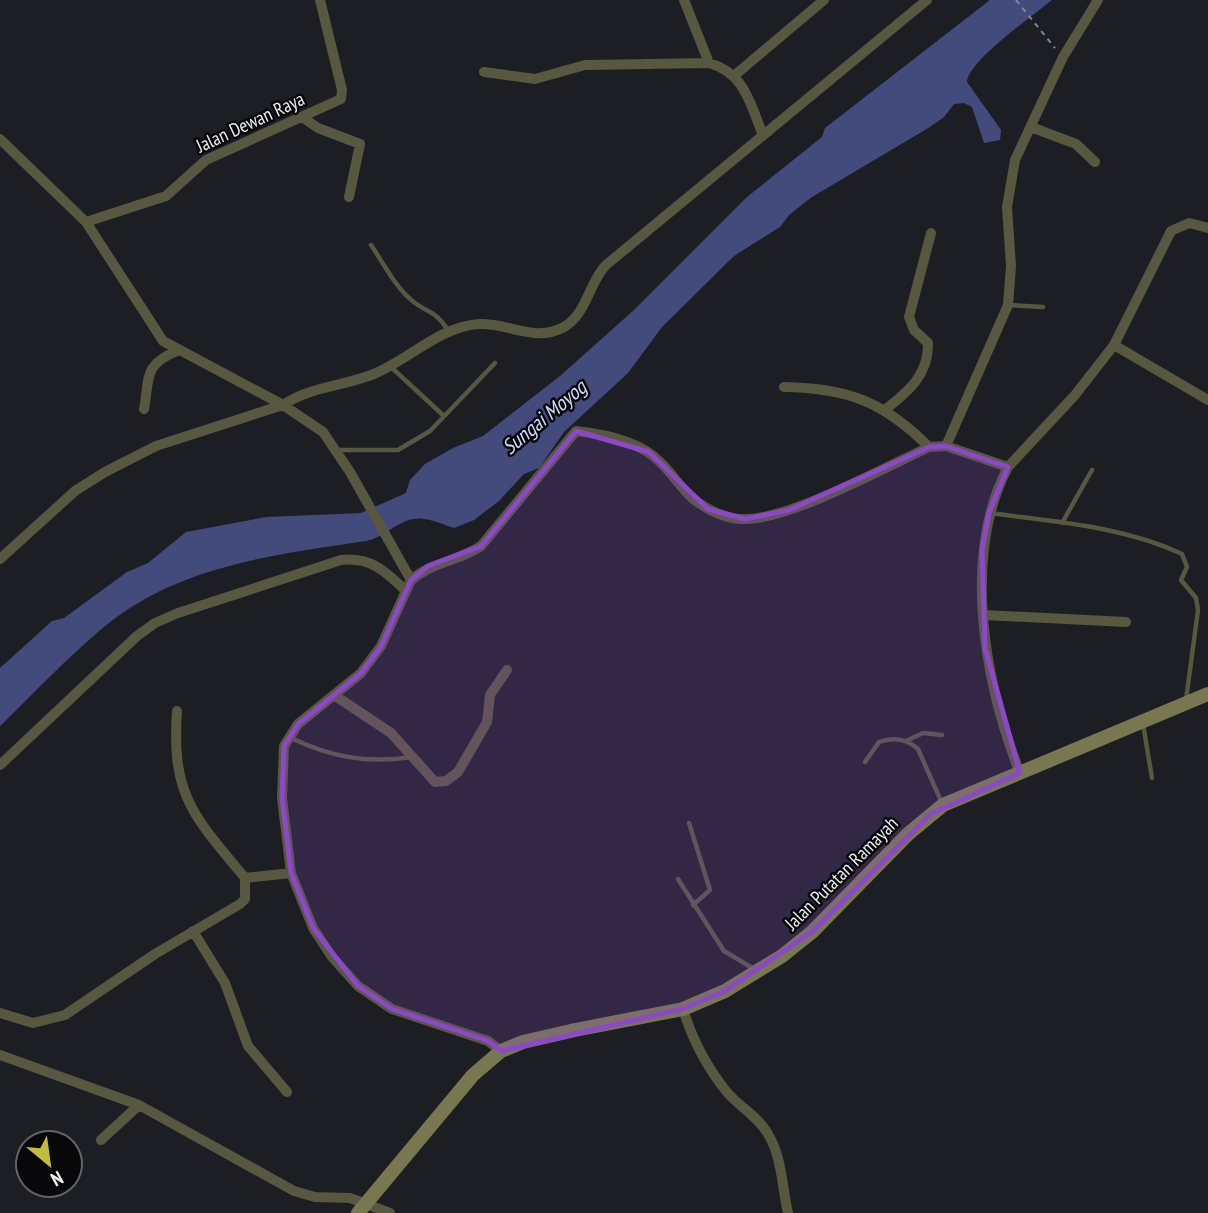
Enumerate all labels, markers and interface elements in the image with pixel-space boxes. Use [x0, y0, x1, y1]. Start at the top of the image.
street label: Jalan Dewan Raya [191, 86, 308, 158]
water label: Sungai Moyog [496, 373, 593, 460]
street label: Jalan Putatan Ramayah [779, 811, 903, 935]
north arrow [14, 1129, 84, 1199]
text: N [47, 1166, 68, 1192]

